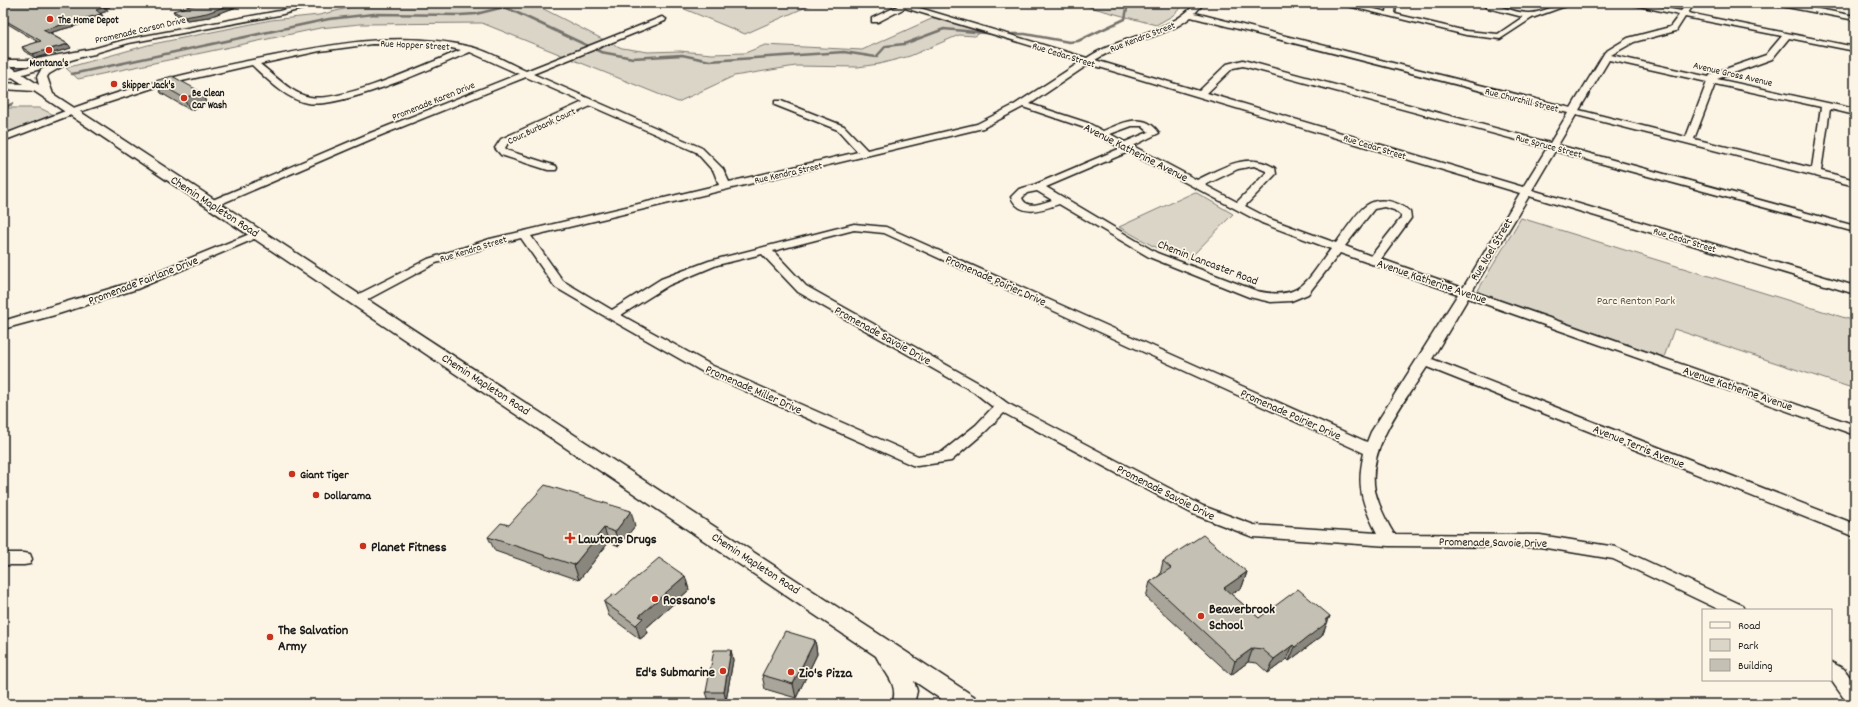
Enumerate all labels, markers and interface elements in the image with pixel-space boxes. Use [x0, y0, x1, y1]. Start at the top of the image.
marker: The Home Depot [45, 14, 55, 24]
place label: The Home Depot [58, 14, 119, 28]
street label: Promenade Carson Drive [94, 14, 188, 48]
street label: Rue Kendra Street [1108, 19, 1178, 57]
street label: Rue Hopper Street [380, 37, 450, 55]
street label: Rue Cedar Street [1030, 40, 1097, 72]
marker: Montana's [44, 45, 54, 55]
place label: Montana's [30, 57, 68, 71]
street label: Avenue Gross Avenue [1692, 59, 1774, 91]
marker: Skipper Jack's [109, 79, 119, 89]
place label: Skipper Jack's [122, 79, 175, 93]
street label: Promenade Karen Drive [390, 79, 478, 125]
street label: Rue Churchill Street [1483, 85, 1560, 117]
place label: Be Clean Car Wash [192, 87, 227, 113]
marker: Be Clean Car Wash [179, 93, 189, 103]
street label: Cour Burbank Court [506, 105, 578, 149]
street label: Avenue Katherine Avenue [1080, 120, 1190, 187]
street label: Rue Spruce Street [1514, 131, 1583, 163]
street label: Rue Cedar Street [1341, 132, 1408, 164]
street label: Rue Kendra Street [753, 159, 824, 189]
street label: Chemin Mapleton Road [167, 172, 262, 242]
street label: Rue Noel Street [1467, 215, 1518, 284]
street label: Rue Cedar Street [1651, 225, 1718, 257]
street label: Rue Kendra Street [438, 233, 509, 267]
street label: Chemin Lancaster Road [1155, 236, 1260, 290]
street label: Promenade Poirier Drive [942, 251, 1049, 311]
street label: Promenade Fairlane Drive [86, 253, 201, 310]
street label: Avenue Katherine Avenue [1374, 256, 1489, 309]
park label: Parc Renton Park [1597, 293, 1675, 310]
street label: Promenade Savoie Drive [831, 303, 934, 370]
street label: Chemin Mapleton Road [438, 350, 533, 420]
street label: Promenade Miller Drive [702, 361, 804, 419]
street label: Avenue Katherine Avenue [1680, 363, 1795, 416]
street label: Promenade Poirier Drive [1237, 385, 1344, 445]
street label: Avenue Terris Avenue [1590, 421, 1687, 474]
street label: Promenade Savoie Drive [1113, 461, 1217, 525]
place label: Giant Tiger [300, 467, 349, 484]
marker: Giant Tiger [287, 469, 297, 479]
place label: Dollarama [324, 488, 372, 505]
marker: Dollarama [311, 490, 321, 500]
street label: Chemin Mapleton Road [708, 529, 803, 599]
place label: Lawtons Drugs [578, 530, 657, 550]
marker: Lawtons Drugs [565, 533, 575, 543]
street label: Promenade Savoie Drive [1439, 534, 1547, 553]
place label: Planet Fitness [371, 538, 447, 558]
marker: Planet Fitness [358, 541, 368, 551]
place label: Rossano's [663, 591, 716, 611]
marker: Rossano's [650, 594, 660, 604]
place label: Beaverbrook School [1209, 600, 1275, 636]
legend [1702, 609, 1832, 681]
marker: Beaverbrook School [1196, 611, 1206, 621]
text: Road [1738, 618, 1760, 635]
place label: The Salvation Army [278, 621, 349, 657]
marker: The Salvation Army [265, 632, 275, 642]
text: Park [1738, 638, 1759, 655]
text: Building [1738, 658, 1773, 675]
place label: Ed's Submarine [635, 663, 715, 683]
place label: Zio's Pizza [799, 664, 853, 684]
marker: Ed's Submarine [718, 666, 728, 676]
marker: Zio's Pizza [786, 667, 796, 677]

